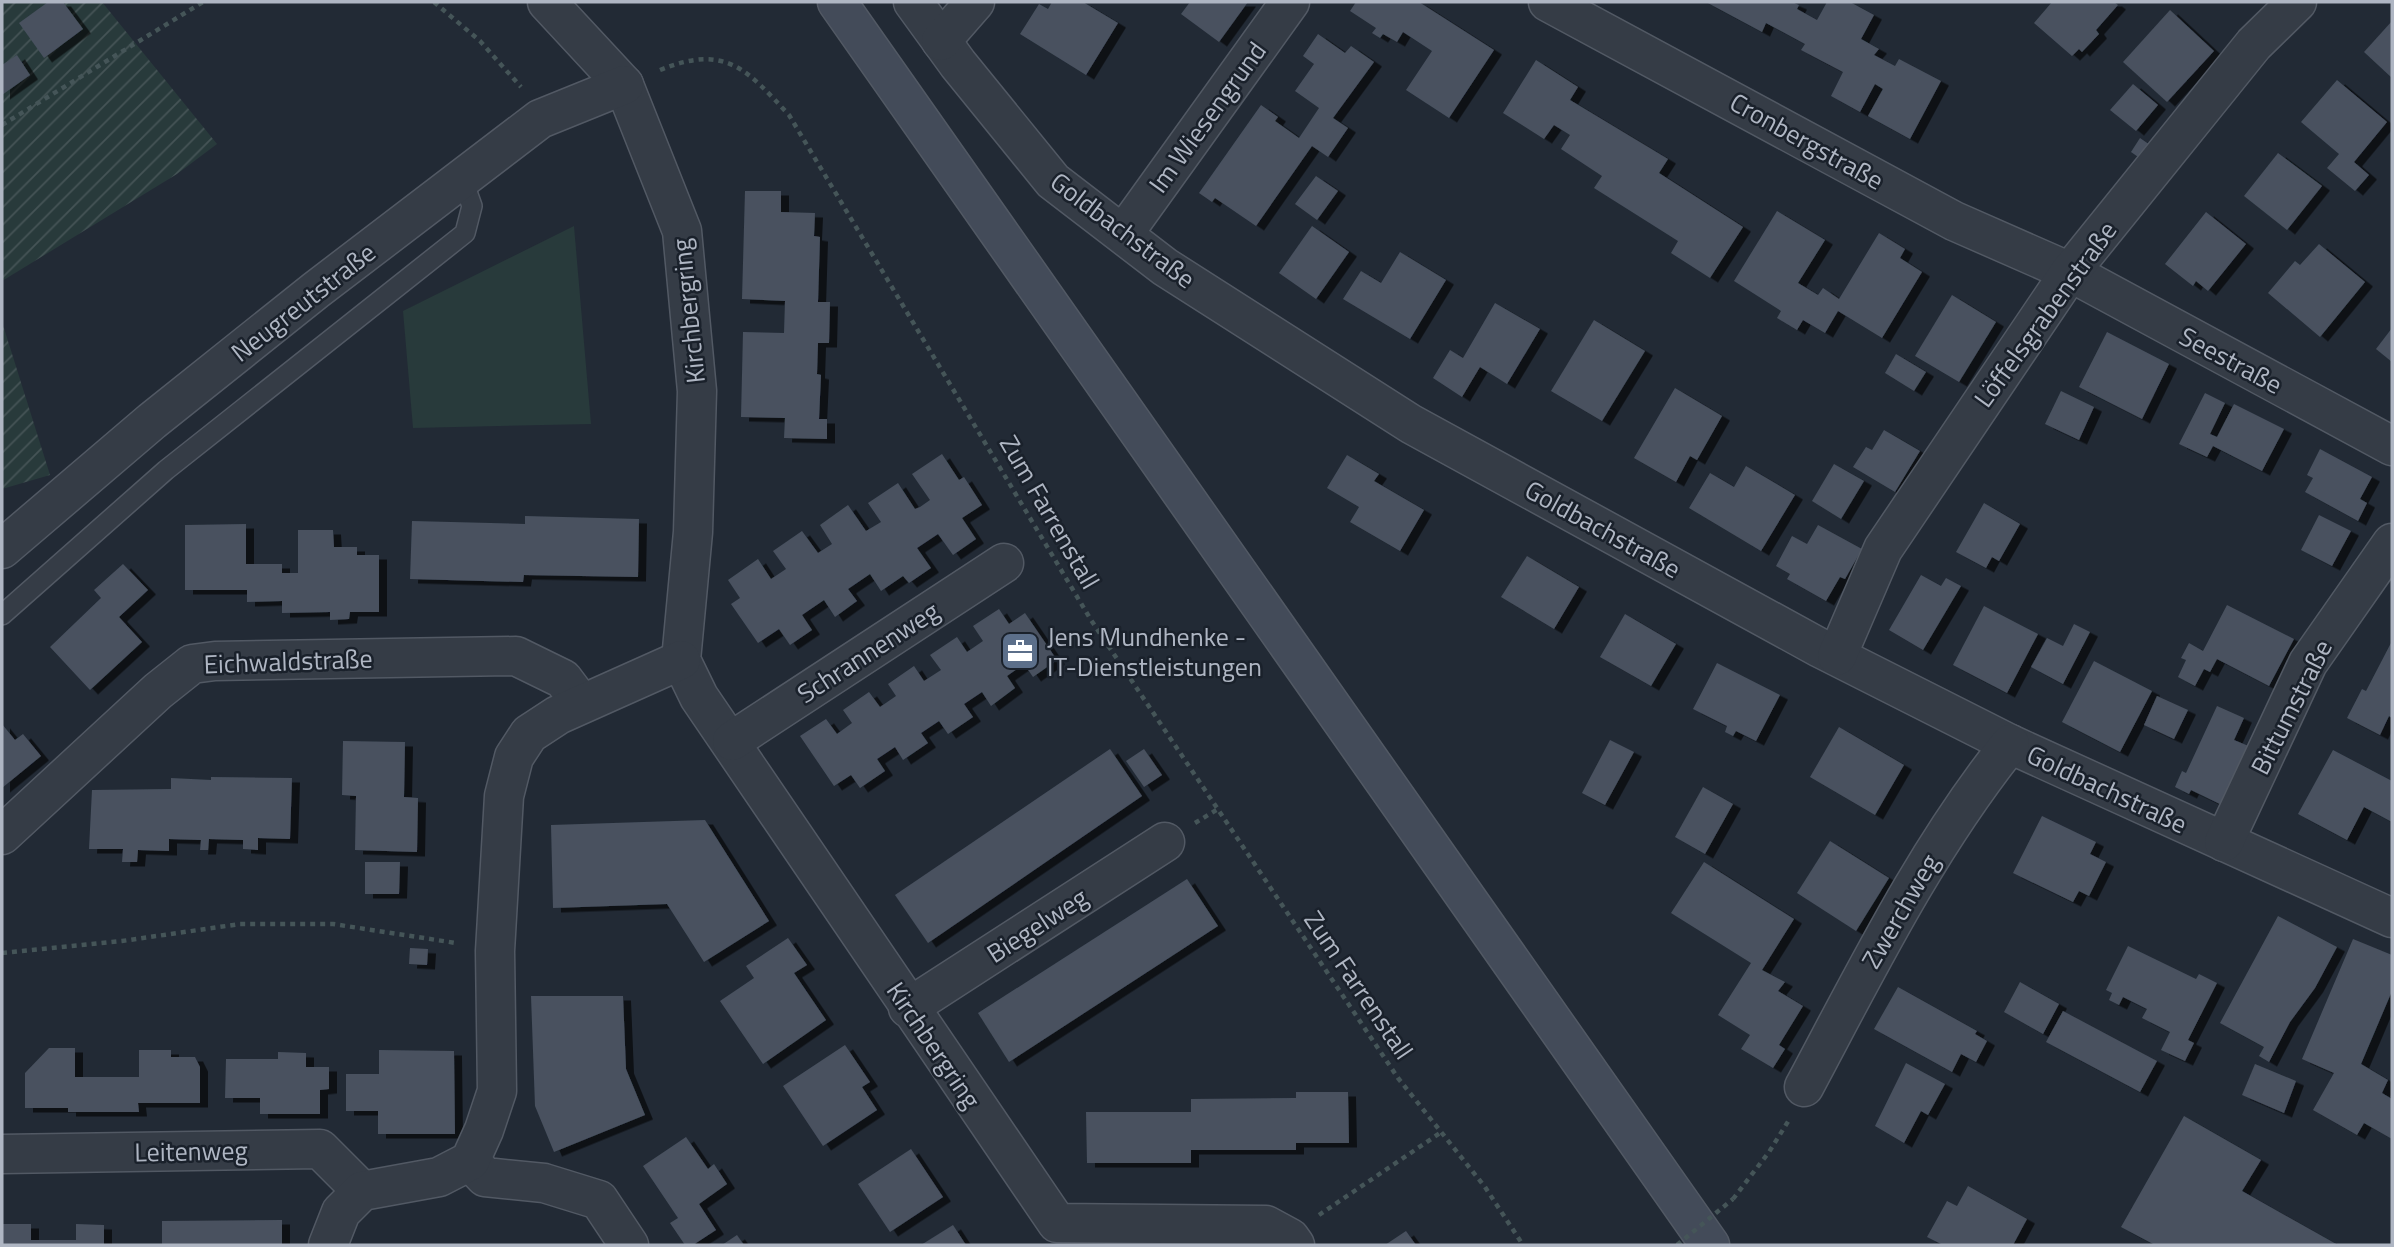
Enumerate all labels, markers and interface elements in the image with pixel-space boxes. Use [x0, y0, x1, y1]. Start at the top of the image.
street label: Im Wiesengrund [1139, 33, 1275, 201]
street label: Cronbergstraße [1723, 83, 1891, 199]
street label: Goldbachstraße [1042, 162, 1204, 298]
street label: Löffelsgrabenstraße [1964, 213, 2126, 415]
street label: Neugreutstraße [222, 233, 384, 371]
street label: Kirchbergring [661, 237, 715, 385]
street label: Seestraße [2173, 317, 2289, 403]
street label: Zum Farrenstall [990, 428, 1110, 596]
street label: Goldbachstraße [1518, 470, 1688, 588]
street label: Schrannenweg [789, 591, 947, 713]
place label: Jens Mundhenke - IT-Dienstleistungen [1047, 617, 1262, 686]
office icon: Jens Mundhenke - IT-Dienstleistungen [999, 630, 1041, 672]
street label: Bittumstraße [2240, 633, 2342, 781]
street label: Eichwaldstraße [203, 639, 373, 683]
street label: Goldbachstraße [2020, 735, 2194, 843]
street label: Zwerchweg [1851, 846, 1949, 976]
street label: Biegelweg [979, 878, 1095, 972]
street label: Zum Farrenstall [1295, 903, 1423, 1067]
street label: Kirchbergring [877, 974, 991, 1116]
street label: Leitenweg [134, 1131, 248, 1171]

